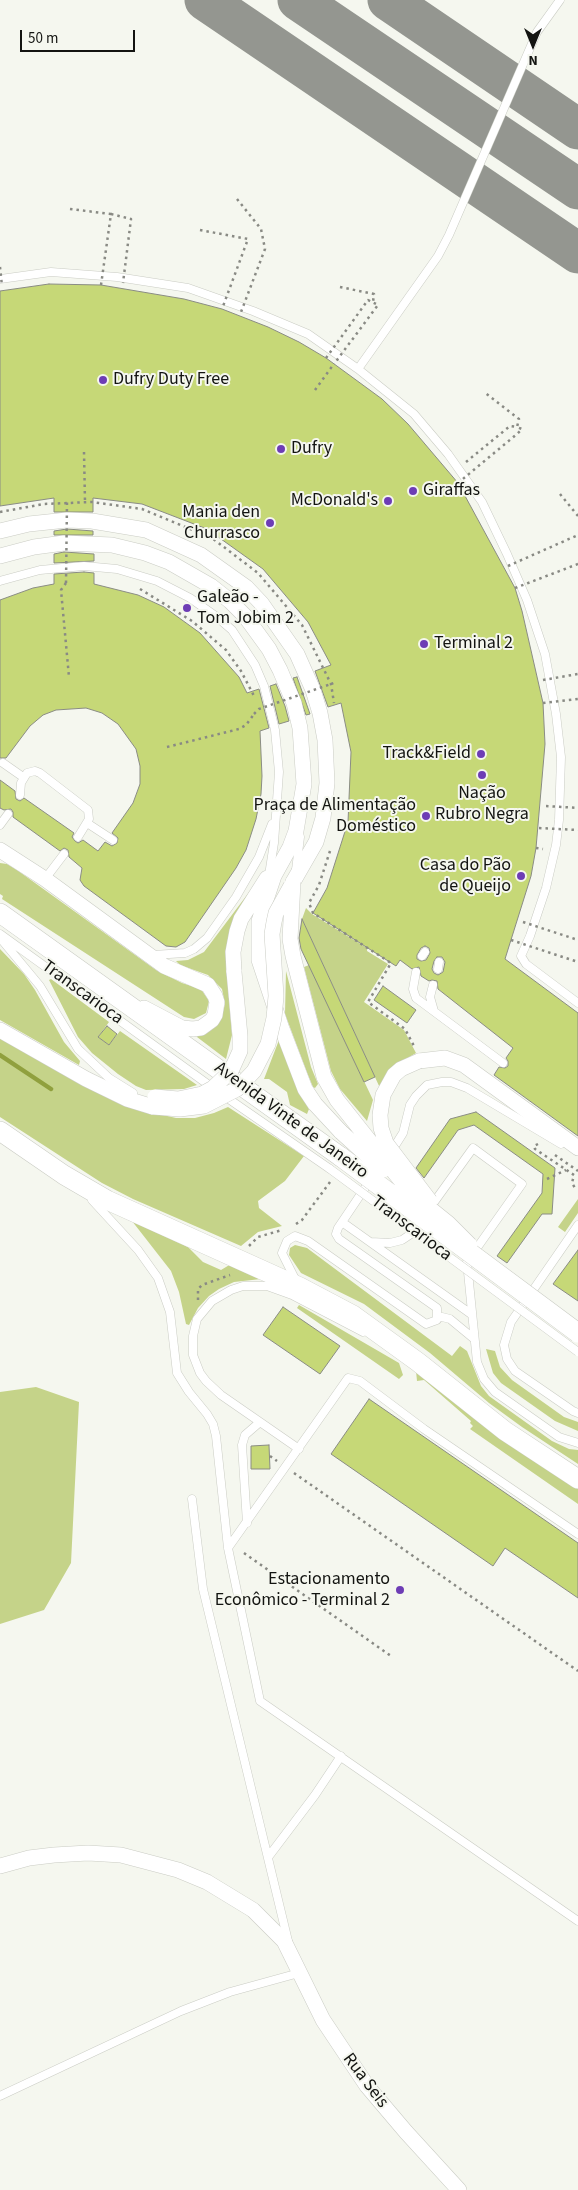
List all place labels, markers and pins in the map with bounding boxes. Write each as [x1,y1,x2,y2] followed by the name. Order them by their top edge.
[113,369,229,391] place label: Dufry Duty Free
[97,374,109,386] marker: Dufry Duty Free
[291,438,332,460] place label: Dufry
[275,443,287,455] marker: Dufry
[423,480,480,502] place label: Giraffas
[407,485,419,497] marker: Giraffas
[291,490,378,512] place label: McDonald's
[382,495,394,507] marker: McDonald's
[182,502,260,544] place label: Mania den Churrasco
[264,517,276,529] marker: Mania den Churrasco
[197,587,294,630] place label: Galeão - Tom Jobim 2
[181,602,193,614] marker: Galeão - Tom Jobim 2
[434,633,513,655] place label: Terminal 2
[418,638,430,650] marker: Terminal 2
[382,743,471,765] place label: Track&Field
[475,748,487,760] marker: Track&Field
[476,769,488,781] marker: Nação Rubro Negra
[435,783,529,826] place label: Nação Rubro Negra
[254,795,416,838] place label: Praça de Alimentação Doméstico
[420,810,432,822] marker: Praça de Alimentação Doméstico
[420,855,511,898] place label: Casa do Pão de Queijo
[515,870,527,882] marker: Casa do Pão de Queijo
[215,1569,390,1612] place label: Estacionamento Econômico - Terminal 2
[394,1584,406,1596] marker: Estacionamento Econômico - Terminal 2

